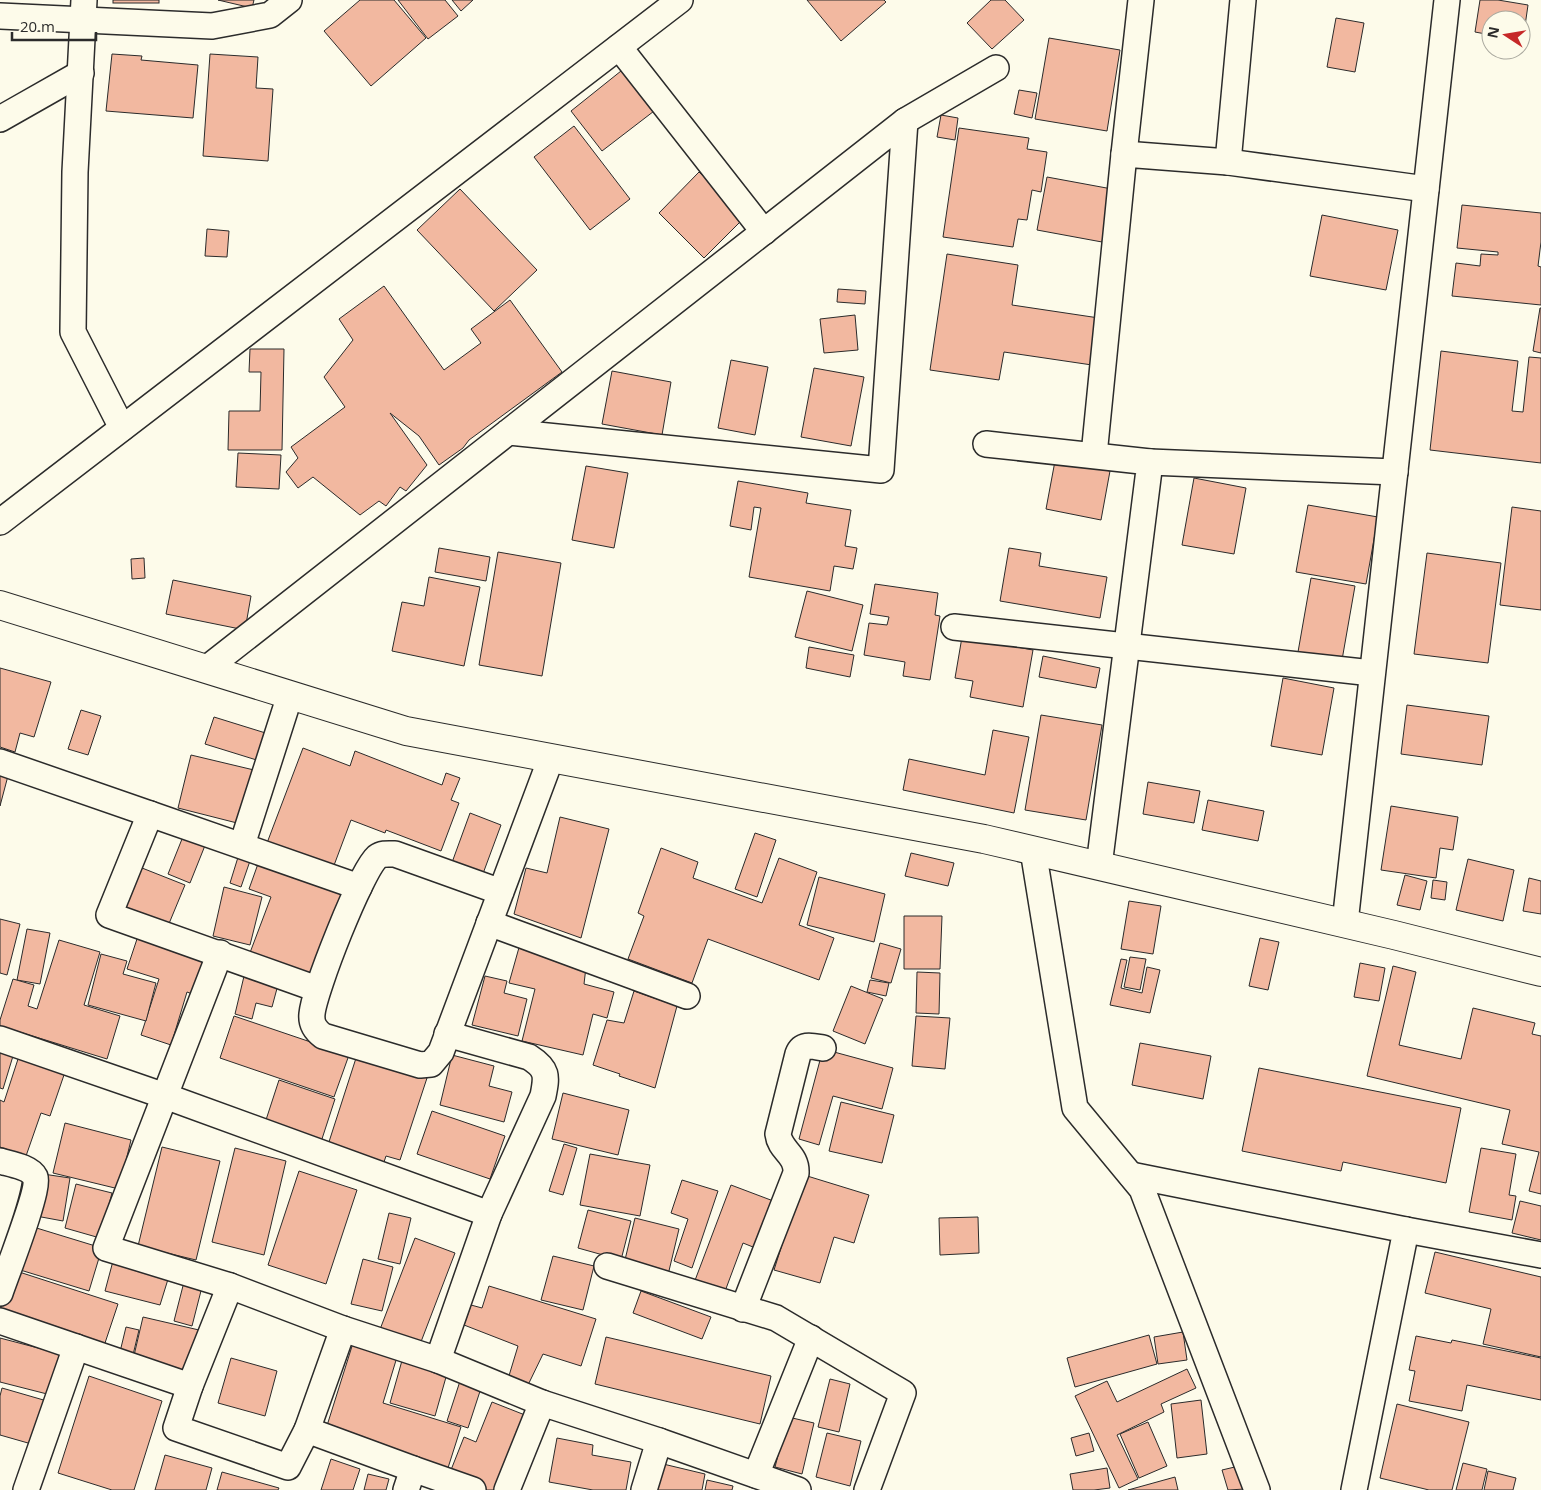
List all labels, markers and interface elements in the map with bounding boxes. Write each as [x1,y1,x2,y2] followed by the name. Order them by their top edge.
[12,10,96,42] scale bar
[1481,10,1531,60] north arrow
[20,16,55,36] text: 20 m
[1482,25,1503,40] text: N

